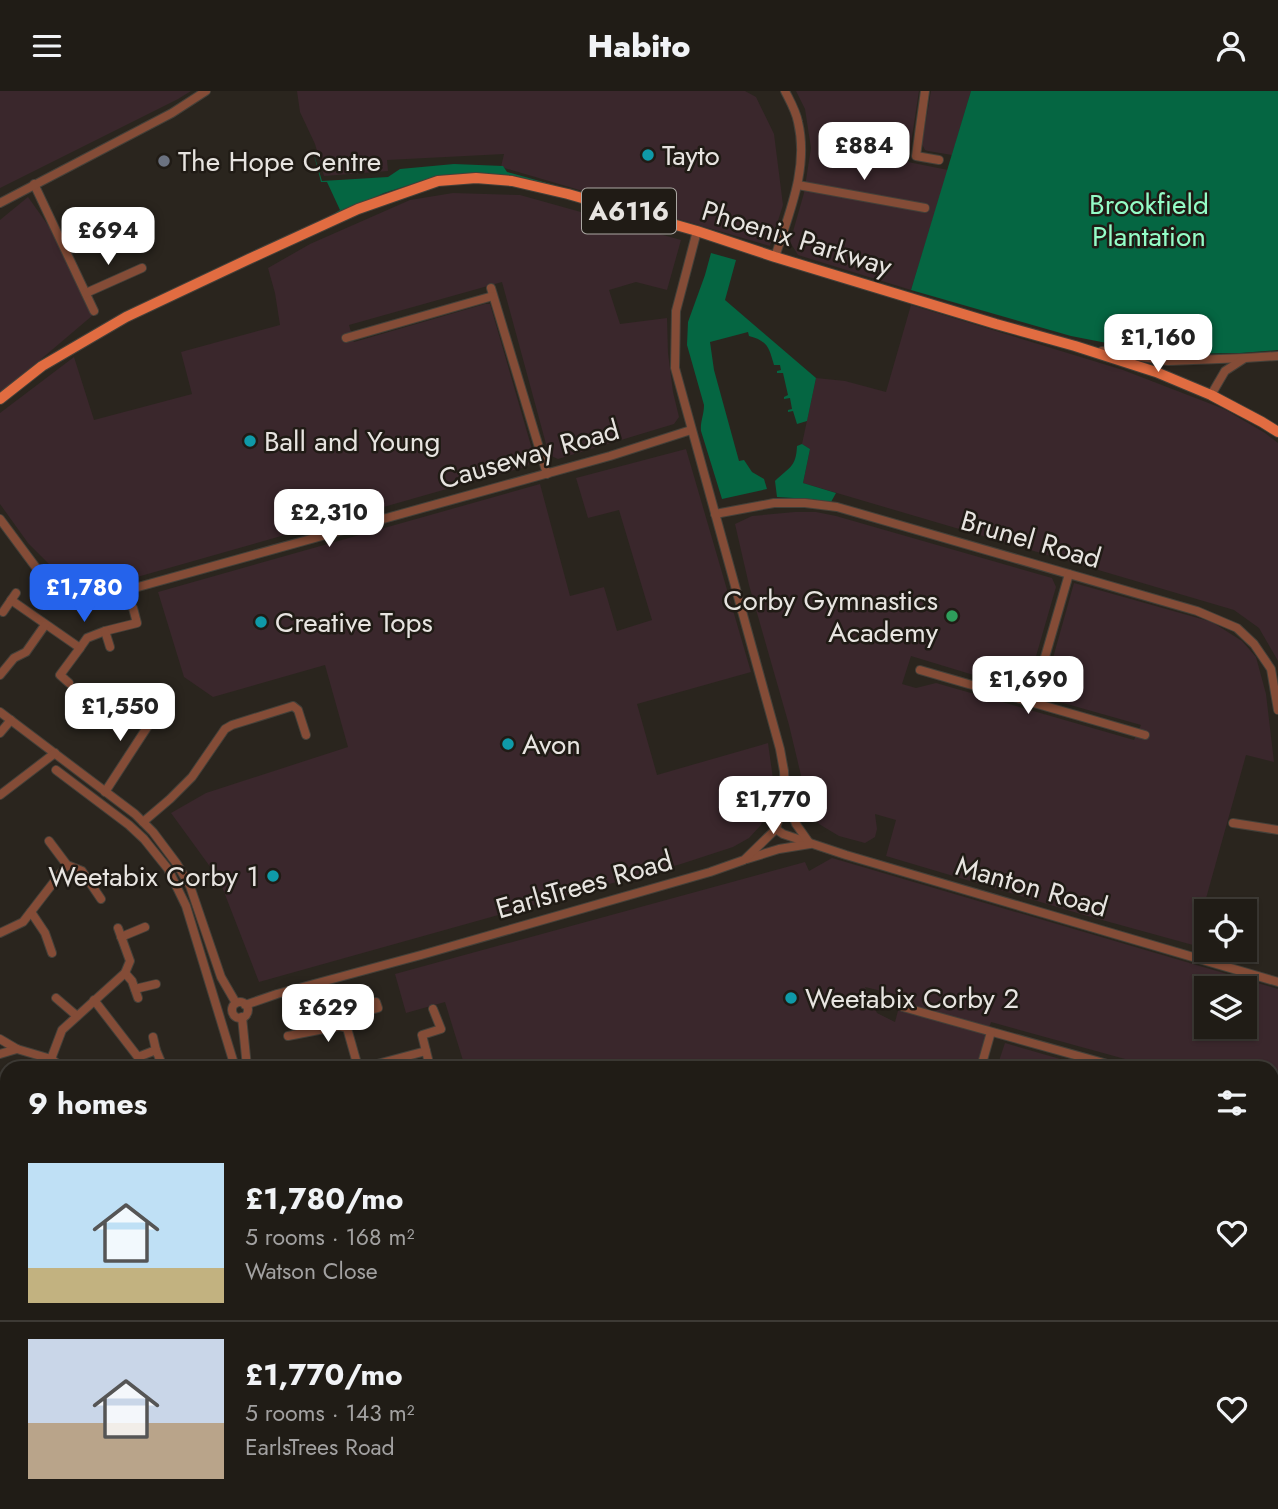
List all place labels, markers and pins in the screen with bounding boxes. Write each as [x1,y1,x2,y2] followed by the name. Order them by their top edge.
[823,123,905,182] pin: £884
[662,135,720,176] place label: Tayto
[178,141,381,182] place label: The Hope Centre
[640,147,656,163] marker: Tayto
[156,153,172,169] marker: The Hope Centre
[67,207,149,267] pin: £694
[1101,315,1215,374] pin: £1,160
[264,421,440,462] place label: Ball and Young
[242,433,258,449] marker: Ball and Young
[272,489,386,549] pin: £2,310
[27,565,141,624] pin: £1,780
[723,580,939,653] place label: Corby Gymnastics Academy
[275,602,433,643] place label: Creative Tops
[944,608,960,624] marker: Corby Gymnastics Academy
[253,614,269,630] marker: Creative Tops
[971,657,1085,716] pin: £1,690
[63,683,177,743] pin: £1,550
[522,724,581,765] place label: Avon
[500,736,516,752] marker: Avon
[716,777,830,836] pin: £1,770
[48,856,259,897] place label: Weetabix Corby 1
[265,868,281,884] marker: Weetabix Corby 1
[805,978,1019,1019] place label: Weetabix Corby 2
[287,985,369,1044] pin: £629
[783,990,799,1006] marker: Weetabix Corby 2

